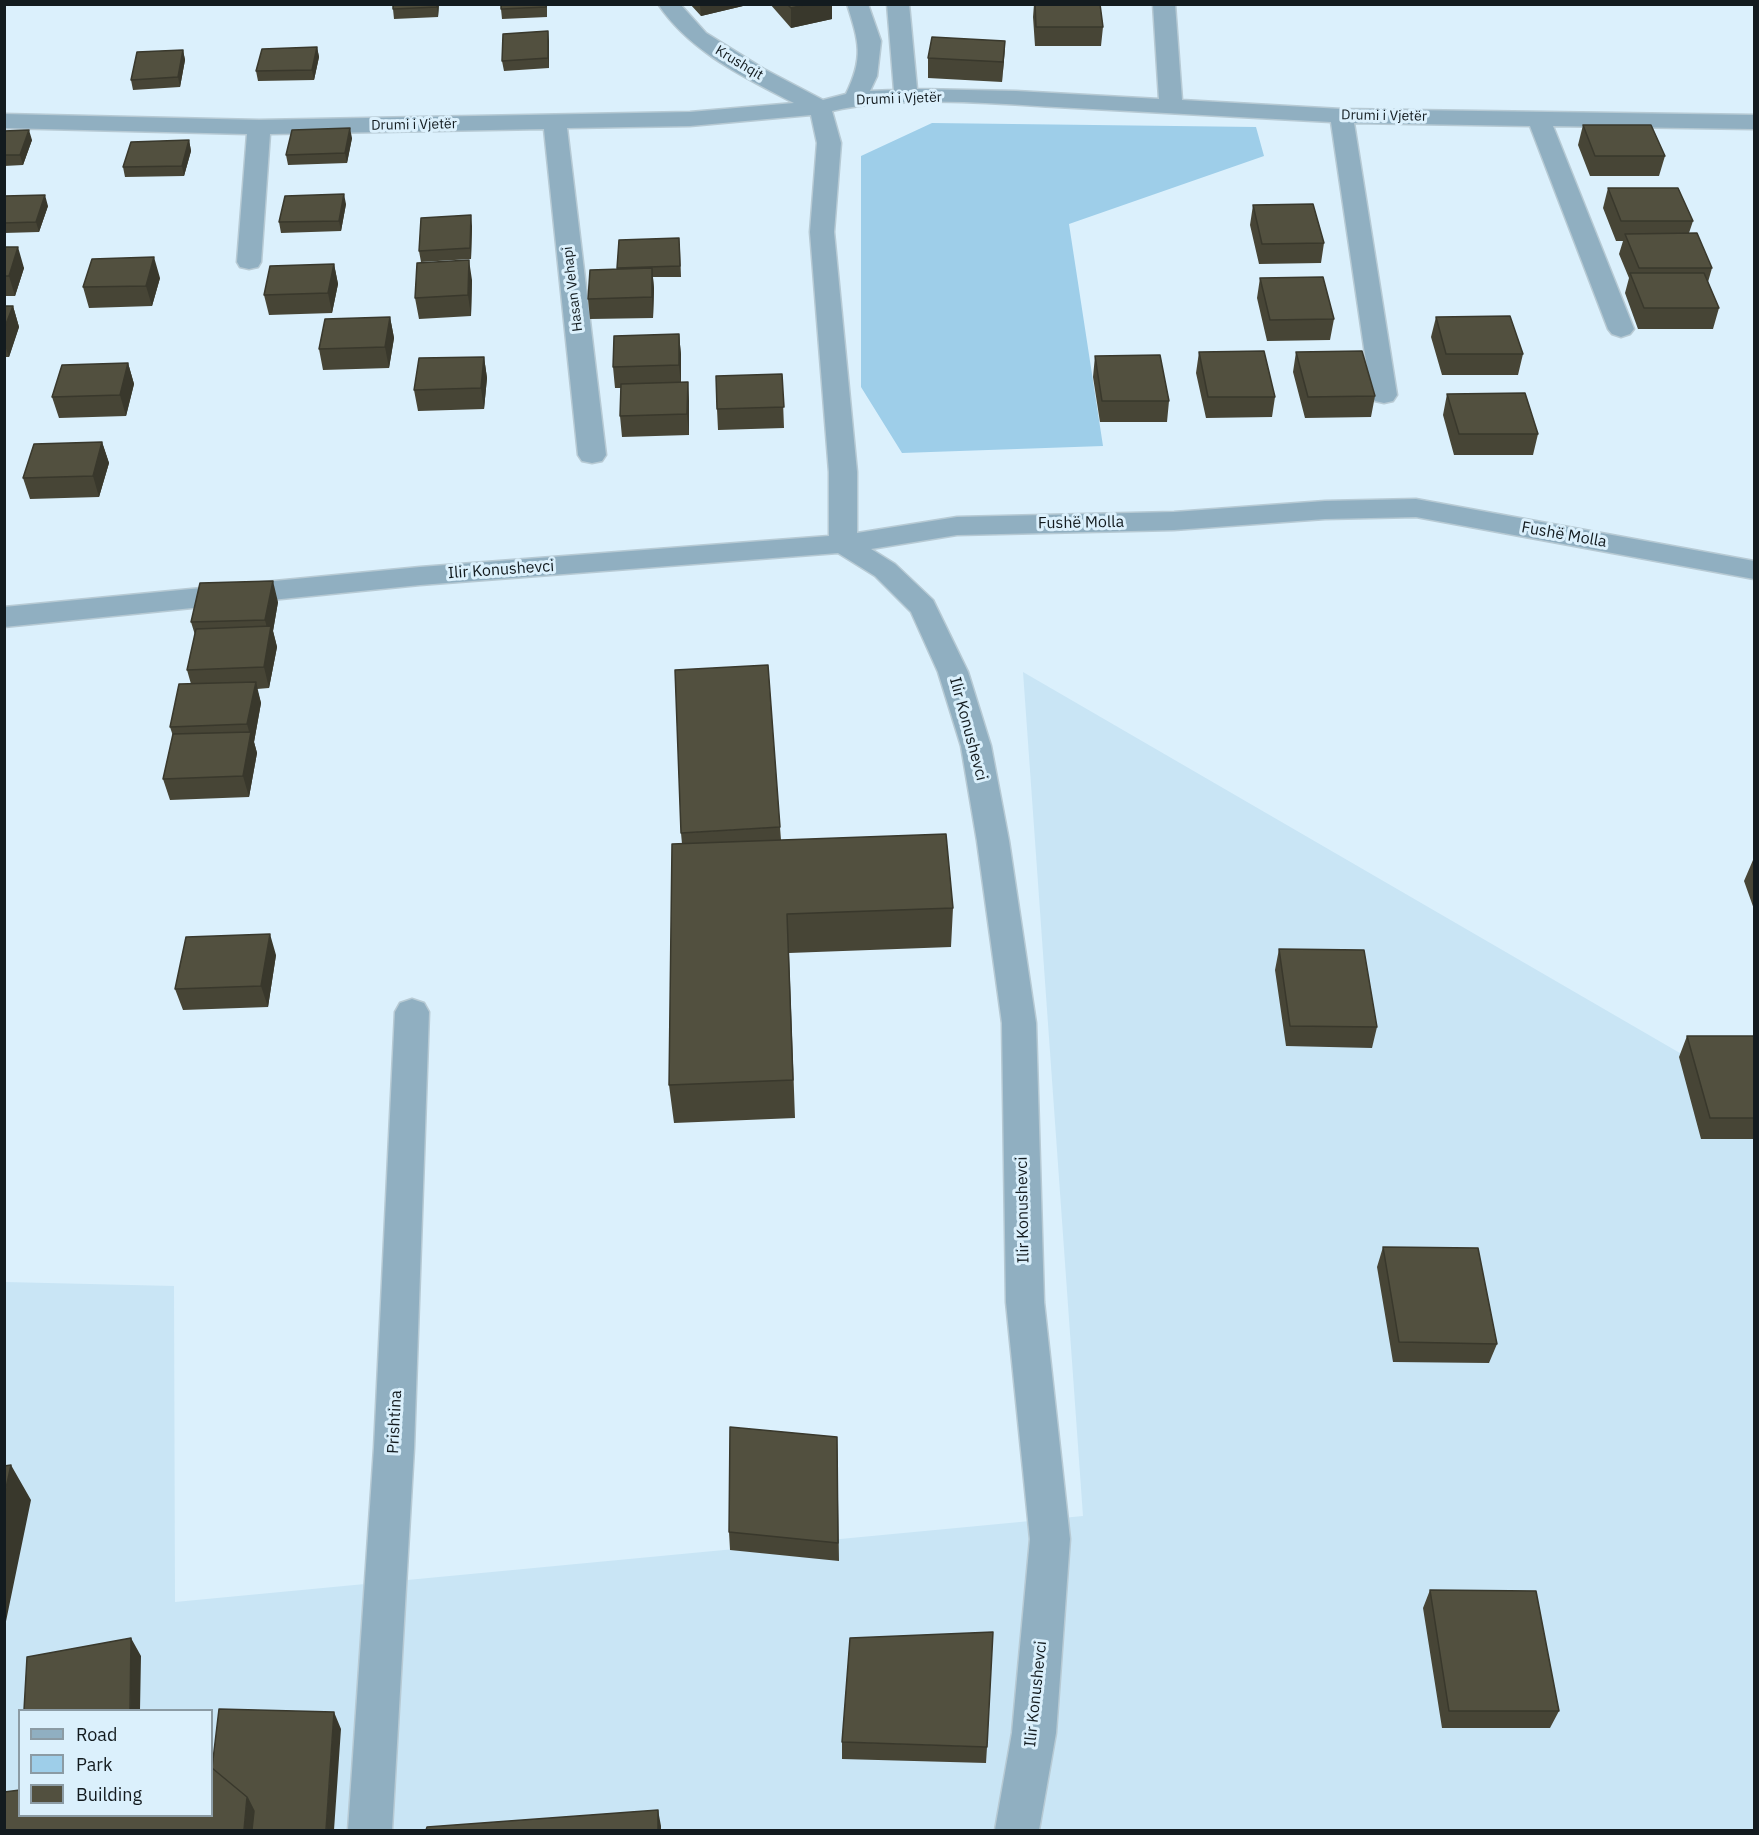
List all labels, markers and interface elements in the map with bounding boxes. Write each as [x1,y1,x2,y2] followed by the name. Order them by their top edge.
[712,42,766,84] street label: Krushqit
[856,89,942,109] street label: Drumi i Vjetër
[1341,107,1427,125] street label: Drumi i Vjetër
[371,116,457,134] street label: Drumi i Vjetër
[559,245,587,333] street label: Hasan Vehapi
[1038,513,1124,533] street label: Fushë Molla
[1520,518,1608,552] street label: Fushë Molla
[447,557,555,583] street label: Ilir Konushevci
[945,675,991,783] street label: Ilir Konushevci
[1012,1157,1034,1263] street label: Ilir Konushevci
[384,1390,406,1454] street label: Prishtina
[1021,1640,1051,1748] street label: Ilir Konushevci
[18,1709,213,1817] legend
[76,1723,117,1746] text: Road
[76,1753,112,1776] text: Park
[76,1783,142,1806] text: Building

